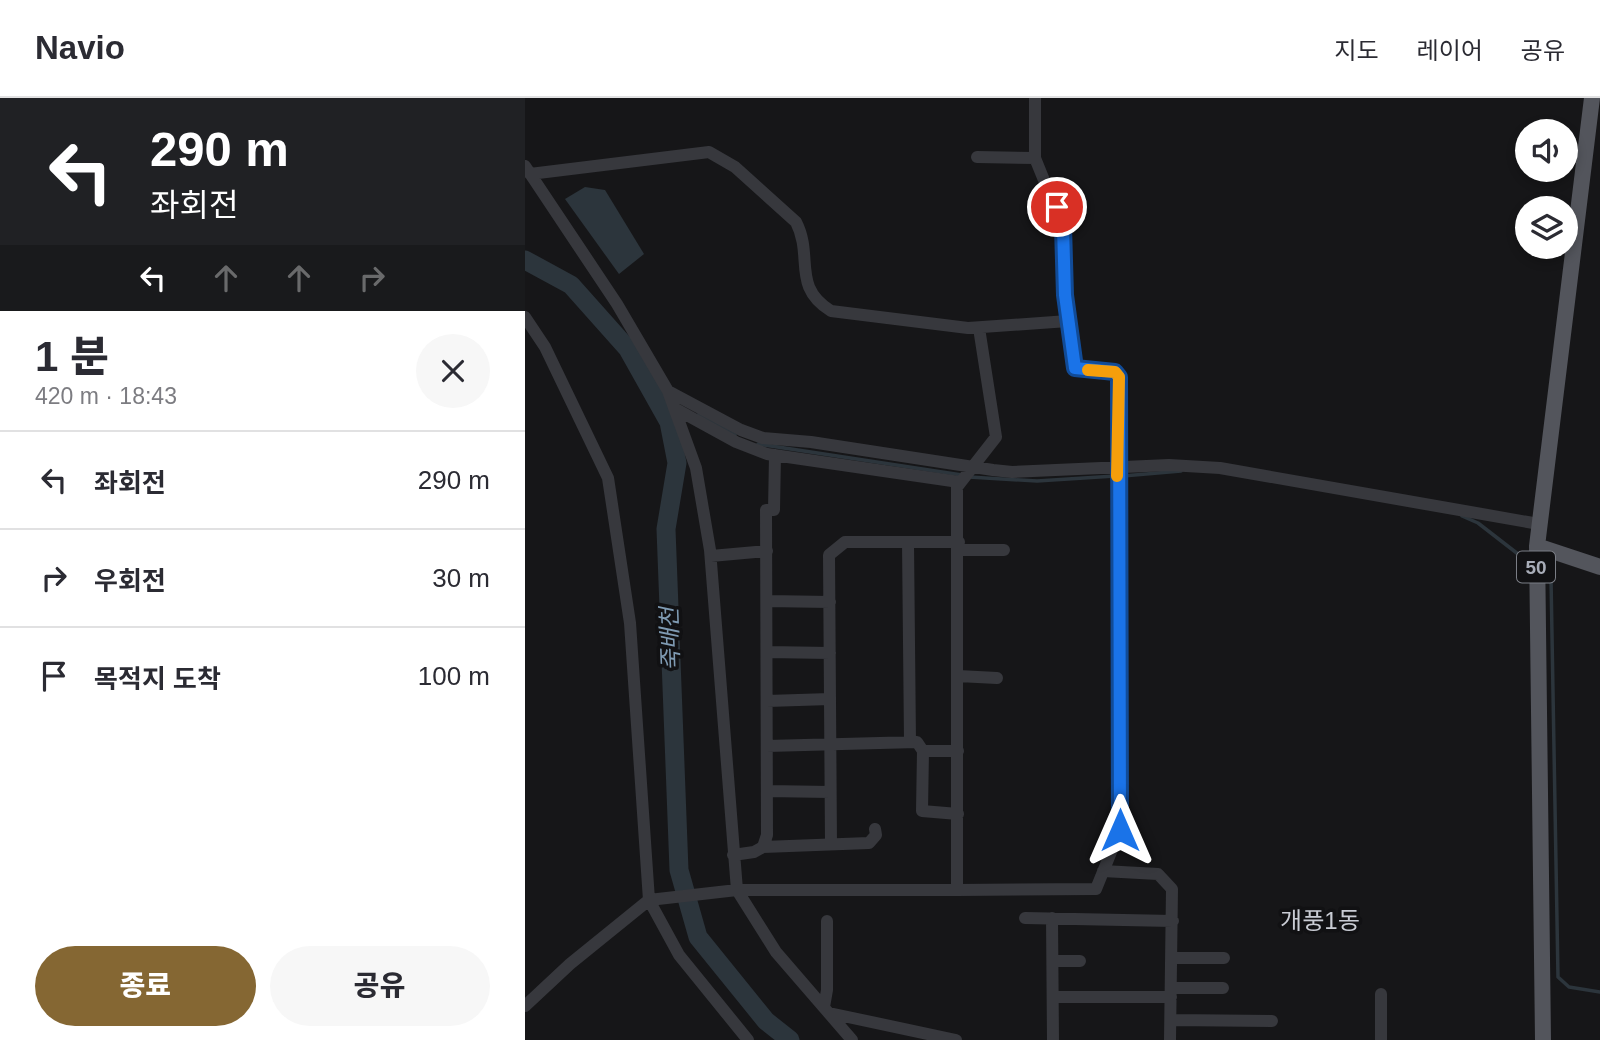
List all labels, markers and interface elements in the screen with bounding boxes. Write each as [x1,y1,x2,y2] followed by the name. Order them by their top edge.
[35,29,125,66] text: Navio
[1334,37,1379,64] text: 지도
[1417,37,1483,64] text: 레이어
[1521,37,1565,64] text: 공유
[1515,119,1578,259] map controls
[1515,119,1578,182] button: sound
[150,122,289,176] text: 290 m
[35,126,126,217] icon: left
[1027,177,1087,237] pin
[150,187,238,223] text: 좌회전
[1038,188,1076,226] icon: arrive
[1515,196,1578,259] button: layers
[134,259,172,297] icon: left
[207,259,245,297] icon: ahead
[280,259,318,297] icon: ahead
[353,259,391,297] icon: right
[35,333,109,380] text: 1 분
[416,334,490,408] button: close
[35,383,177,409] text: 420 m · 18:43
[35,461,73,499] icon: left
[418,465,490,495] text: 290 m
[94,468,166,498] text: 좌회전
[1517,552,1555,582] road number: 50
[35,559,73,597] icon: right
[432,563,490,593] text: 30 m
[94,566,166,596] text: 우회전
[656,604,684,671] water label: 죽배천
[35,657,73,695] icon: arrive
[418,661,490,691] text: 100 m
[94,664,221,694] text: 목적지 도착
[1083,793,1157,867] position arrow
[1280,907,1360,934] district label: 개풍1동
[35,946,256,1026] button: 종료
[270,946,490,1026] button: 공유

